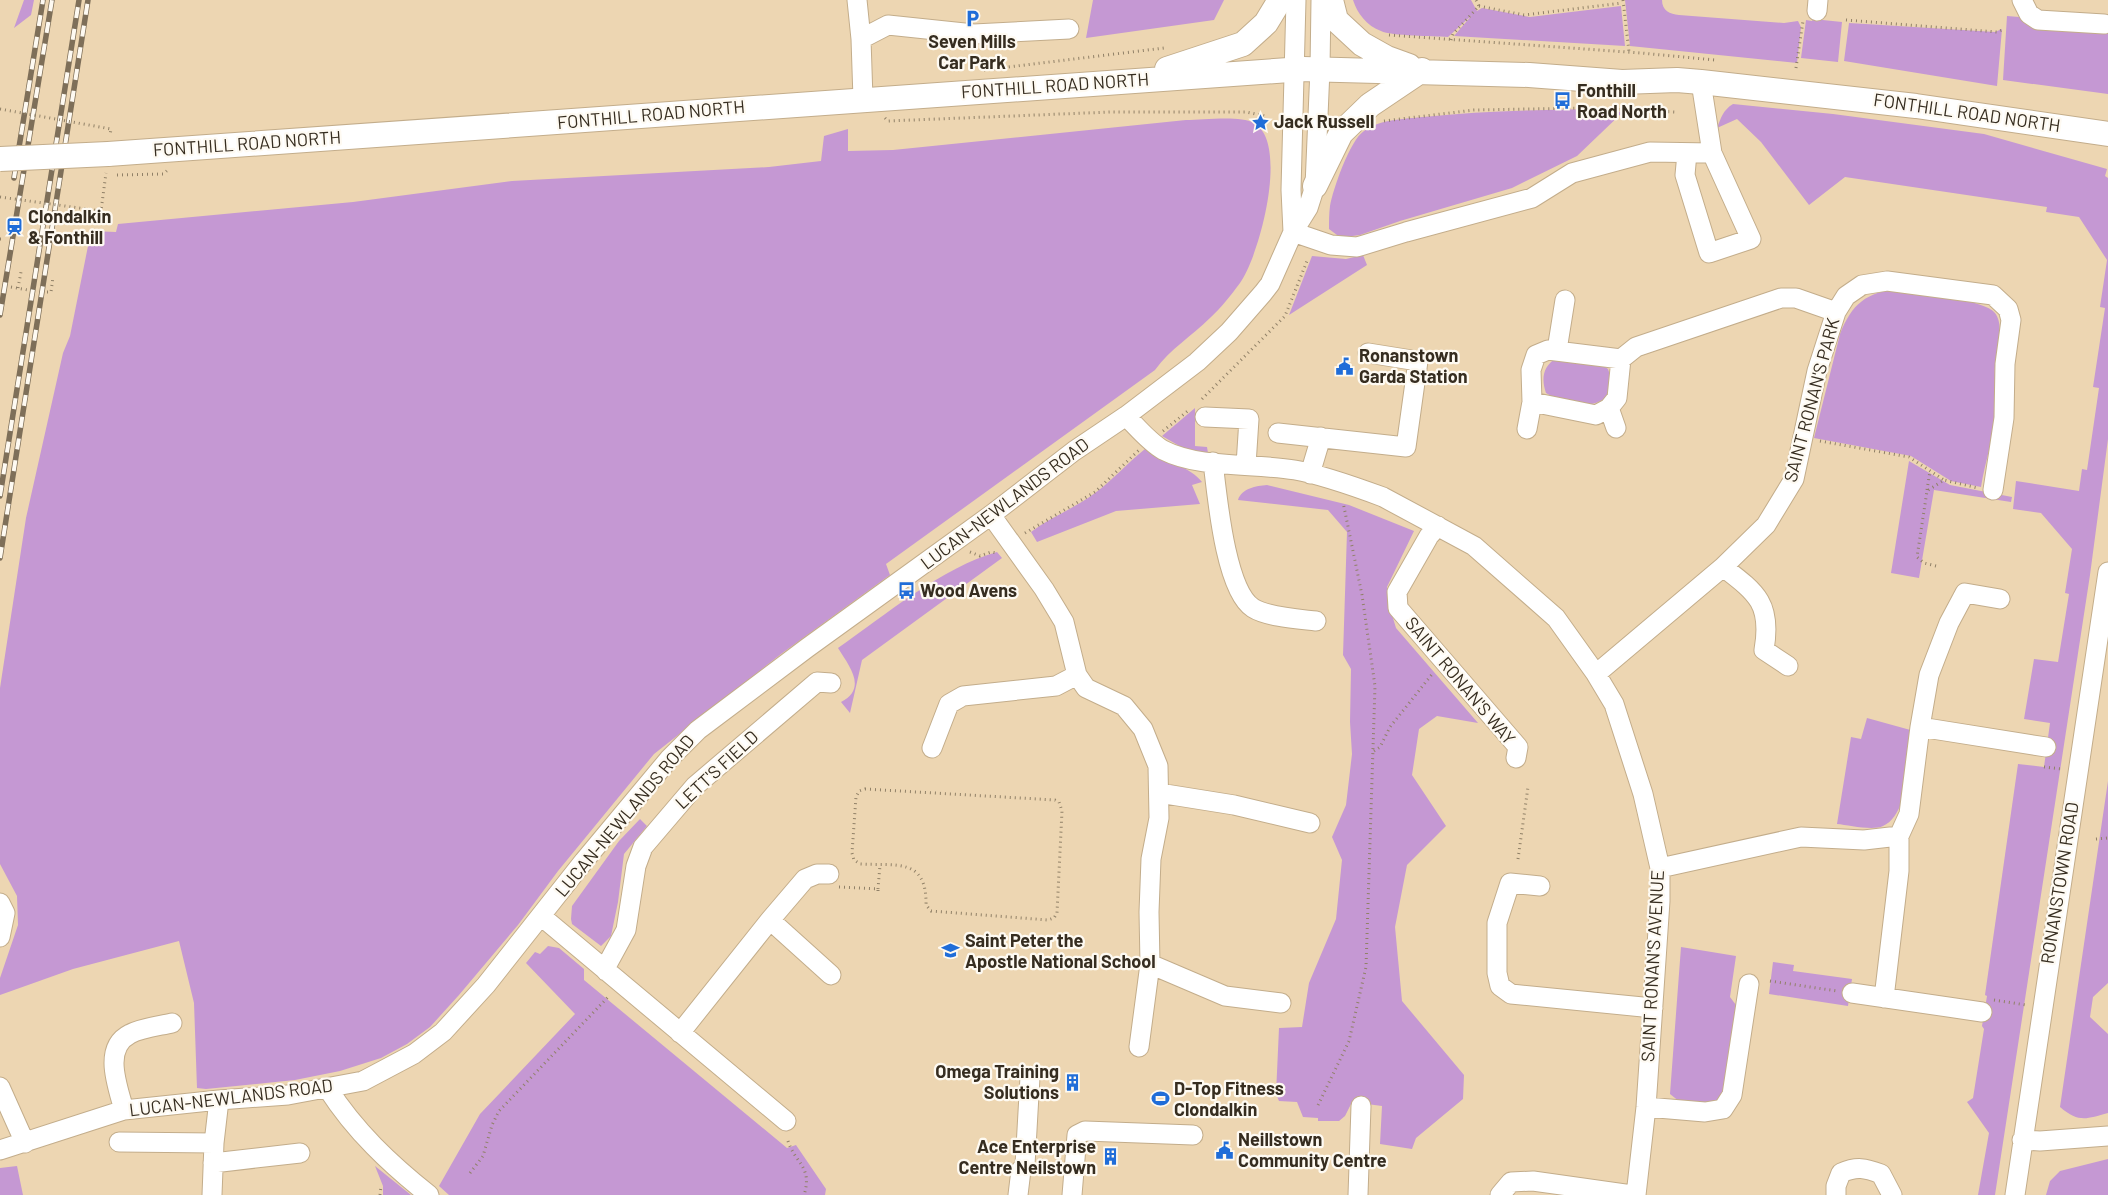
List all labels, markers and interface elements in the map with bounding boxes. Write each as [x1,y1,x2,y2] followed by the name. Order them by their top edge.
[962,9,982,29] parking icon: Seven Mills Car Park
[928,30,1016,73] place label: Seven Mills Car Park
[960,67,1150,103] street label: FONTHILL ROAD NORTH
[1577,79,1667,122] place label: Fonthill Road North
[1872,88,2062,136] street label: FONTHILL ROAD NORTH
[1553,91,1573,111] bus stop icon: Fonthill Road North
[556,95,746,133] street label: FONTHILL ROAD NORTH
[1274,110,1374,132] place label: Jack Russell
[1250,112,1270,132] place icon: Jack Russell
[152,125,342,161] street label: FONTHILL ROAD NORTH
[28,205,111,248] place label: Clondalkin & Fonthill
[4,217,24,237] station icon: Clondalkin & Fonthill
[1779,315,1844,484] street label: SAINT RONAN'S PARK
[1359,344,1468,387] place label: Ronanstown Garda Station
[1335,356,1355,376] public building icon: Ronanstown Garda Station
[916,433,1093,574] street label: LUCAN-NEWLANDS ROAD
[920,579,1017,601] place label: Wood Avens
[896,581,916,601] bus stop icon: Wood Avens
[1401,612,1521,749] street label: SAINT RONAN'S WAY
[670,725,762,813] street label: LETT'S FIELD
[550,730,699,901] street label: LUCAN-NEWLANDS ROAD
[2035,800,2083,965] street label: RONANSTOWN ROAD
[1636,869,1668,1062] street label: SAINT RONAN'S AVENUE
[965,929,1156,972] place label: Saint Peter the Apostle National School
[941,941,961,961] school or university icon: Saint Peter the Apostle National School
[935,1060,1059,1103] place label: Omega Training Solutions
[1063,1072,1083,1092] building icon: Omega Training Solutions
[128,1074,334,1120] street label: LUCAN-NEWLANDS ROAD
[1174,1077,1284,1120] place label: D-Top Fitness Clondalkin
[1150,1089,1170,1109] sports icon: D-Top Fitness Clondalkin
[1238,1128,1387,1171] place label: Neillstown Community Centre
[958,1135,1096,1178] place label: Ace Enterprise Centre Neilstown
[1214,1140,1234,1160] public building icon: Neillstown Community Centre
[1100,1147,1120,1167] building icon: Ace Enterprise Centre Neilstown

